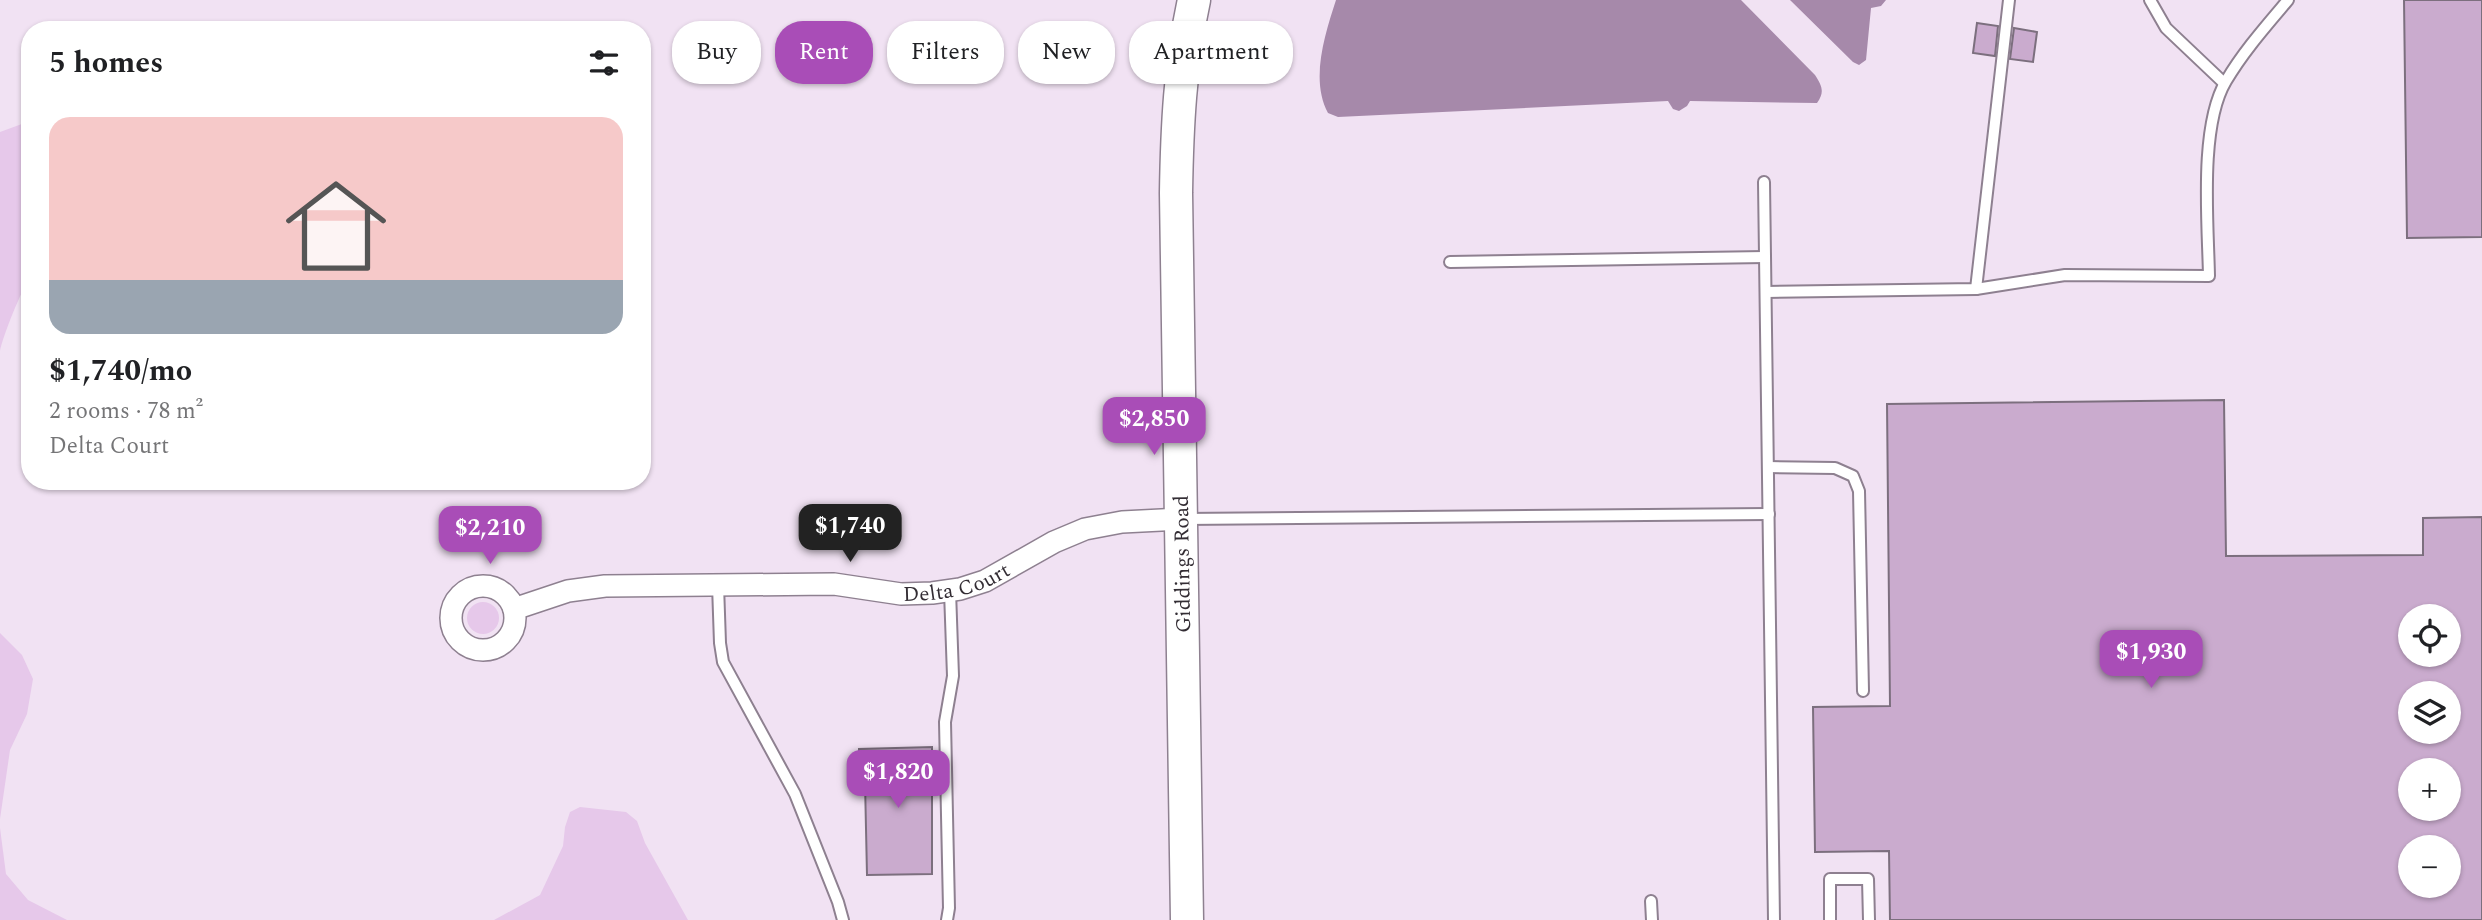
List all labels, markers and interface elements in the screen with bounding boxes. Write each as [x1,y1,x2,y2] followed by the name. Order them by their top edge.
[672,21,761,84] chip: Buy
[775,21,873,84] chip: Rent
[887,21,1004,84] chip: Filters
[1018,21,1115,84] chip: New
[1129,21,1293,84] chip: Apartment
[49,40,163,86] text: 5 homes
[585,44,623,82] icon: filters
[273,163,399,289] icon: home
[49,348,192,394] text: $1,740/mo
[49,394,203,429] text: 2 rooms · 78 m²
[1097,398,1211,457] pin: $2,850
[1119,402,1189,437] text: $2,850
[49,429,169,464] text: Delta Court
[1166,495,1200,633] street label: Giddings Road
[793,504,907,564] pin: $1,740
[433,506,547,566] pin: $2,210
[815,509,885,544] text: $1,740
[455,511,525,546] text: $2,210
[903,555,1016,611] street label: Delta Court
[2398,604,2461,898] map controls
[2398,604,2461,667] button: locate
[2094,630,2208,690] pin: $1,930
[2116,635,2186,670] text: $1,930
[2398,681,2461,744] button: layers
[841,750,955,810] pin: $1,820
[863,755,933,790] text: $1,820
[2398,758,2461,821] button: +
[2398,835,2461,898] button: −

